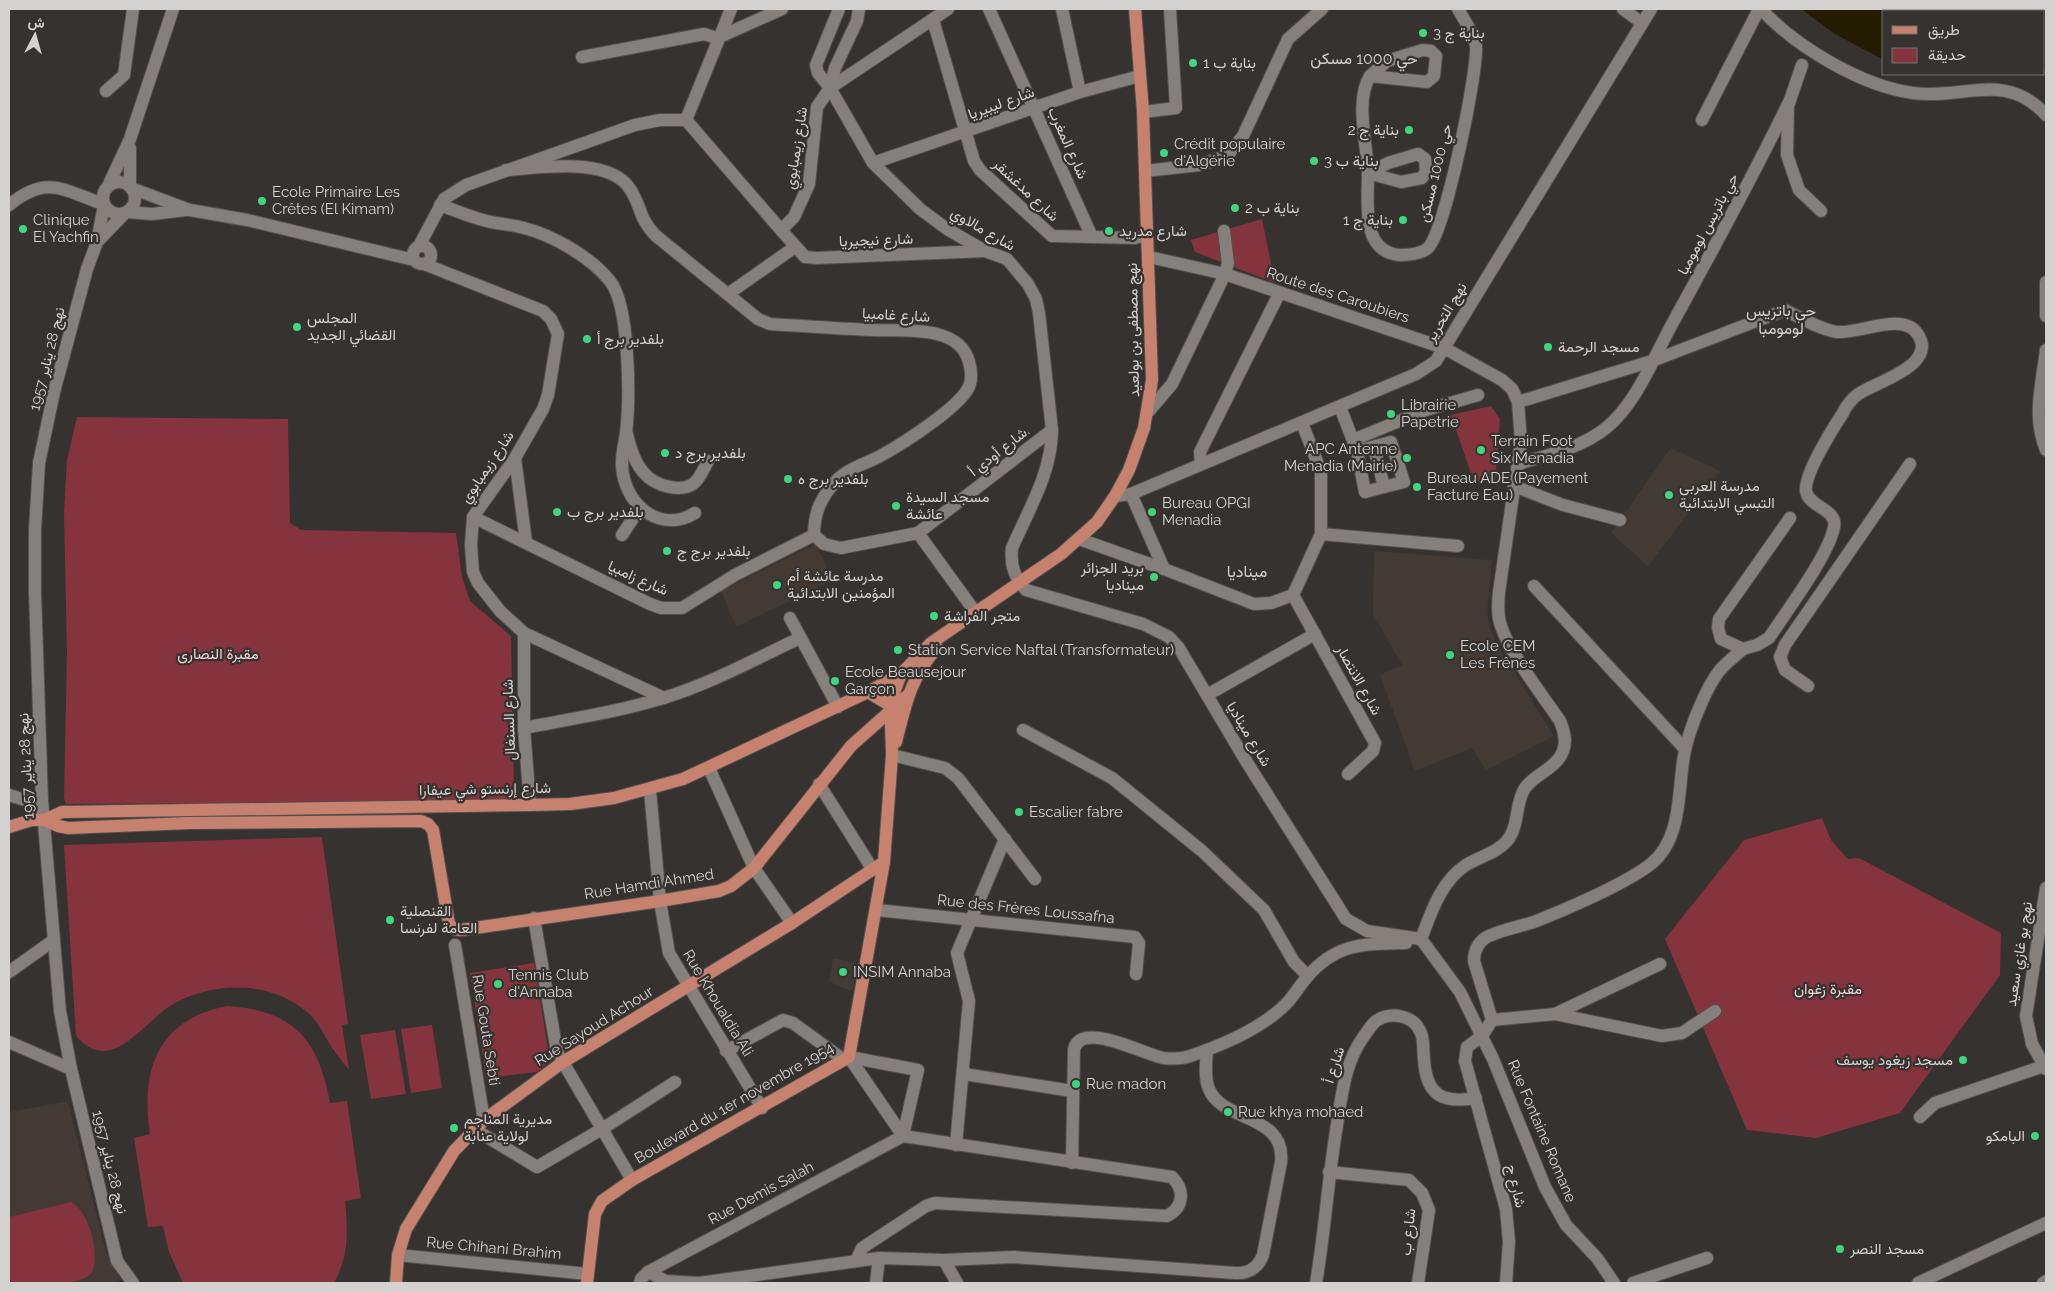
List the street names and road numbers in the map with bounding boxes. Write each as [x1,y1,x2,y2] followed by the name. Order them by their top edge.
[965,83,1037,125] street label: شارع ليبيريا
[1042,104,1092,183] street label: شارع المغرب
[781,105,815,191] street label: شارع زيمبابوي
[1414,122,1460,225] street label: حي 1000 مسكن
[987,154,1063,227] street label: شارع مدغشقر
[1674,170,1746,280] street label: حي باتريس لومومبا
[945,203,1019,258] street label: شارع مالاوي
[839,230,914,252] street label: شارع نيجيريا
[1123,263,1145,397] street label: نهج مصطفى بن بولعيد
[1264,263,1412,327] street label: Route des Caroubiers
[1421,279,1472,347] street label: نهج التحرير
[861,304,931,328] street label: شارع غامبيا
[25,305,71,413] street label: نهج 28 يناير 1957
[965,422,1035,483] street label: شارع أودي أ.
[456,427,521,509] street label: شارع زيمبابوي
[604,557,671,601] street label: شارع زامبيا
[1330,641,1386,719] street label: شارع الانتصار
[499,679,521,761] street label: شارع السنغال
[1221,698,1275,771] street label: شارع ميناديا
[14,712,40,820] street label: نهج 28 يناير 1957
[419,779,551,803] street label: شارع إرنستو شي عيفارا
[583,865,715,903] street label: Rue Hamdi Ahmed
[936,891,1116,927] street label: Rue des Frères Loussafna
[2002,900,2040,1008] street label: نهج بو غازي سعيد
[679,946,757,1060] street label: Rue Khoualdia Ali
[468,973,504,1087] street label: Rue Gouta Sebti
[531,982,657,1070] street label: Rue Sayoud Achour
[631,1038,837,1168] street label: Boulevard du 1er novembre 1954
[1320,1044,1350,1086] street label: شارع أ
[1504,1057,1580,1205] street label: Rue Fontaine Romane
[86,1108,132,1216] street label: نهج 28 يناير 1957
[705,1158,817,1228] street label: Rue Demis Salah
[1500,1163,1530,1210] street label: شارع ج
[1397,1207,1421,1257] street label: شارع ب
[426,1233,562,1263] street label: Rue Chihani Brahim

